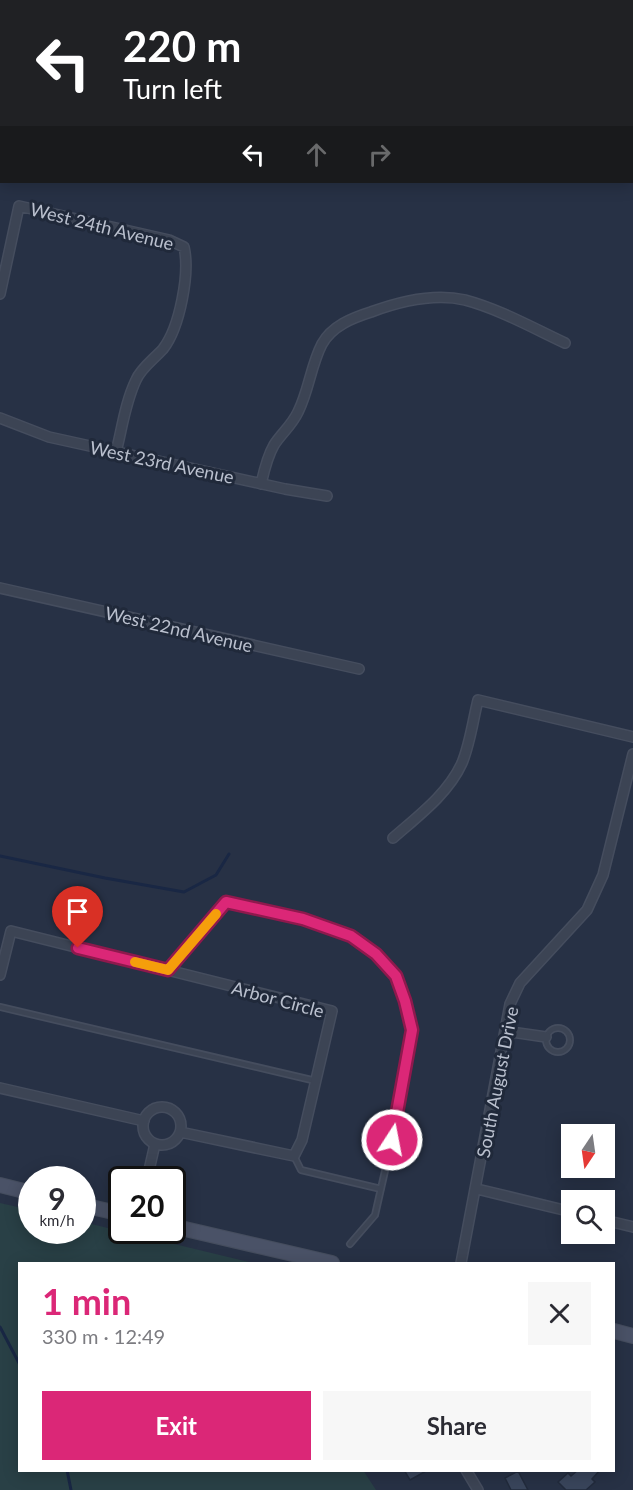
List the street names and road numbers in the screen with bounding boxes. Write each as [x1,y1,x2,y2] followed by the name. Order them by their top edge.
[28,198,176,254] street label: West 24th Avenue
[88,436,236,488] street label: West 23rd Avenue
[103,601,255,657] street label: West 22nd Avenue
[229,976,327,1022] street label: Arbor Circle
[472,1004,522,1160] street label: South August Drive

